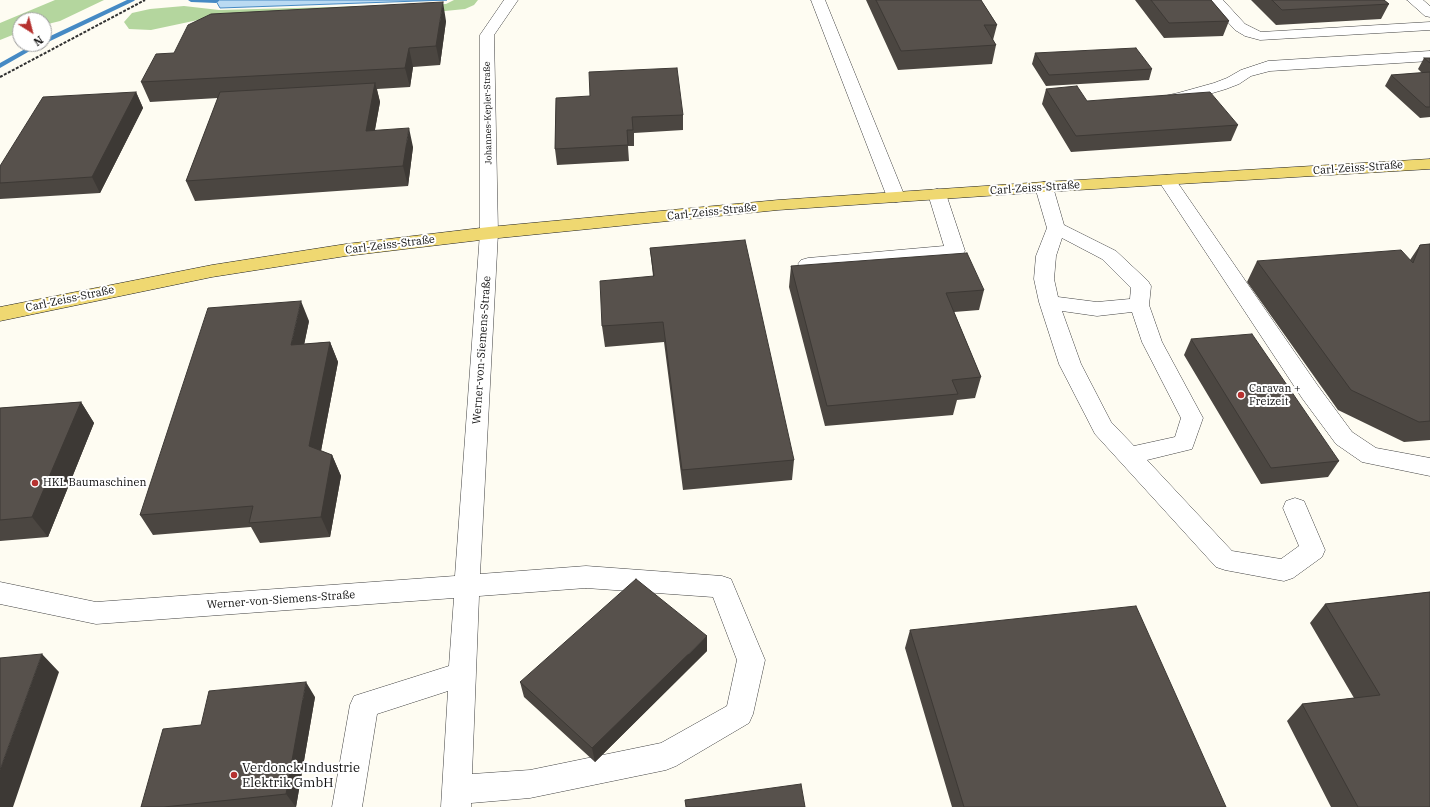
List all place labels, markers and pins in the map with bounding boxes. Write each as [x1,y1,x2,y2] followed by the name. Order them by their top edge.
[1249,382,1301,408] place label: Caravan + Freizeit
[1236,390,1246,400] marker: Caravan + Freizeit
[43,476,146,490] place label: HKL Baumaschinen
[30,478,40,488] marker: HKL Baumaschinen
[242,760,360,791] place label: Verdonck Industrie Elektrik GmbH
[229,770,239,780] marker: Verdonck Industrie Elektrik GmbH

